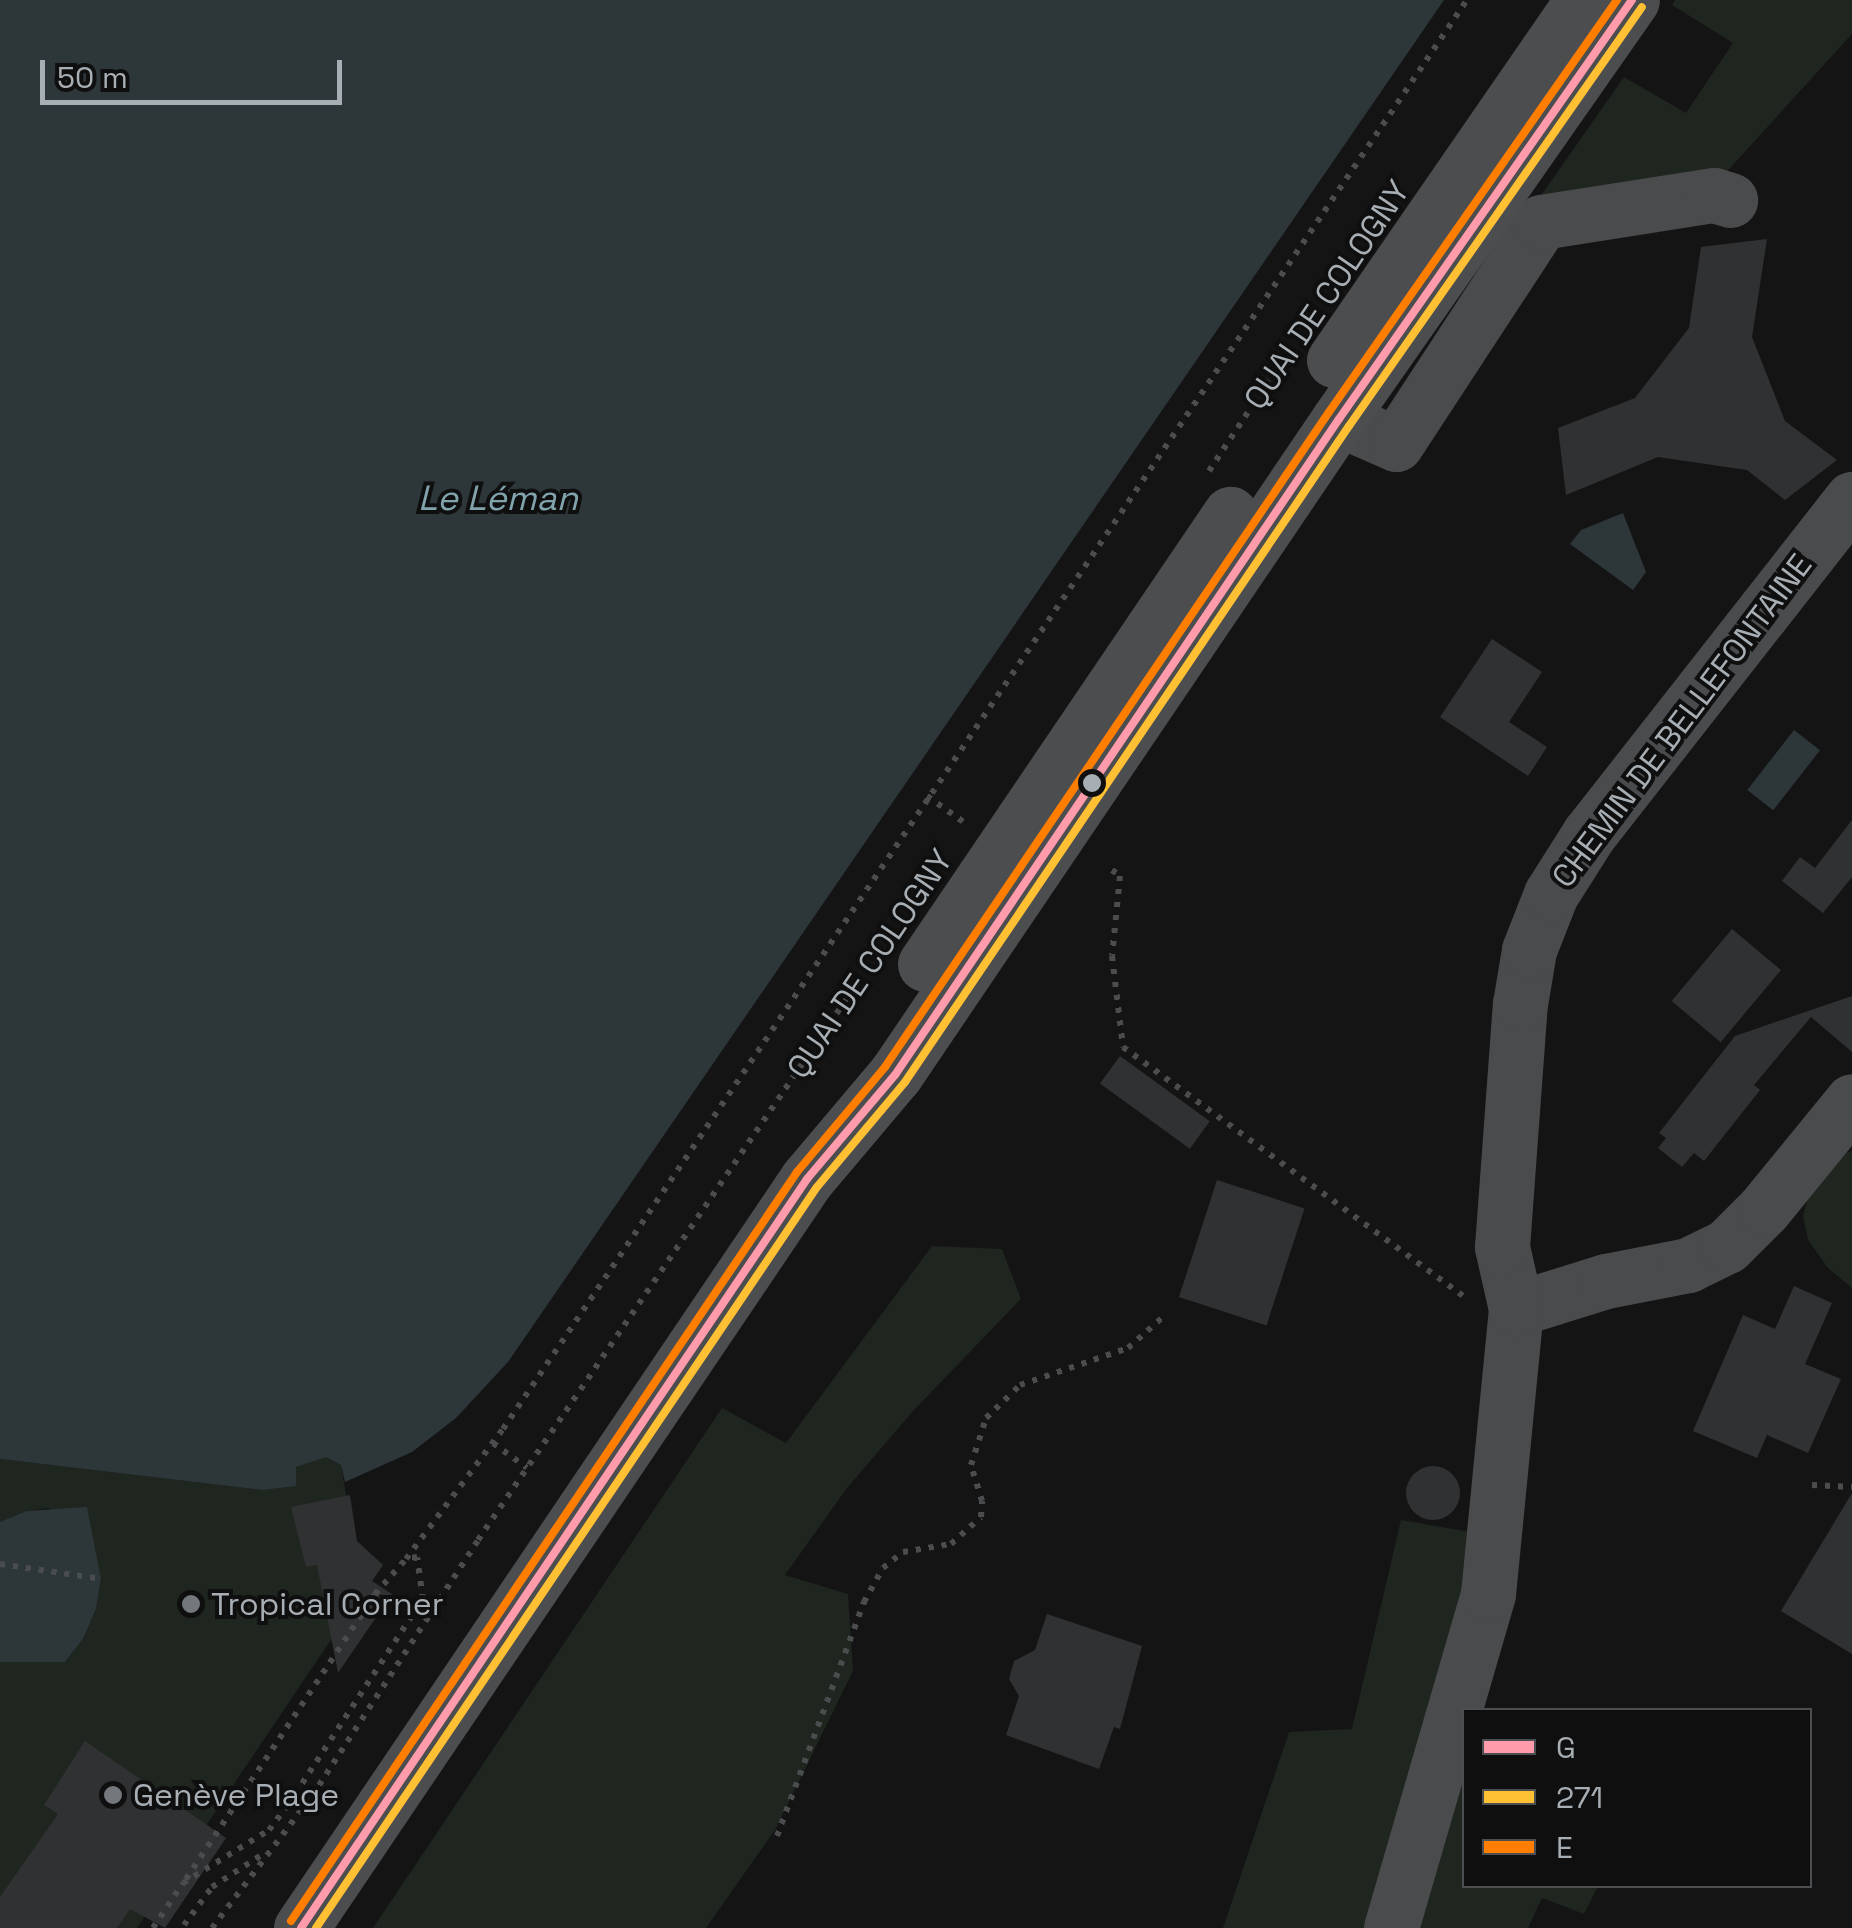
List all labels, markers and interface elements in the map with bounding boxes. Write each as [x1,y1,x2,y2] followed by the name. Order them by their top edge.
[45,40,348,102] scale bar
[57,58,128,97] text: 50 m
[1236,173,1418,417] street label: QUAI DE COLOGNY
[418,477,578,519] water label: Le Léman
[1544,547,1820,895] street label: CHEMIN DE BELLEFONTAINE
[1082,773,1102,793] unlabelled marker
[779,842,961,1086] street label: QUAI DE COLOGNY
[211,1585,444,1623] place label: Tropical Corner
[180,1593,202,1615] marker: Tropical Corner
[1462,1708,1812,1888] legend
[1556,1728,1576,1767] text: G
[133,1776,339,1814] place label: Genève Plage
[1556,1778,1603,1817] text: 271
[102,1784,124,1806] marker: Genève Plage
[1556,1828,1573,1867] text: E

